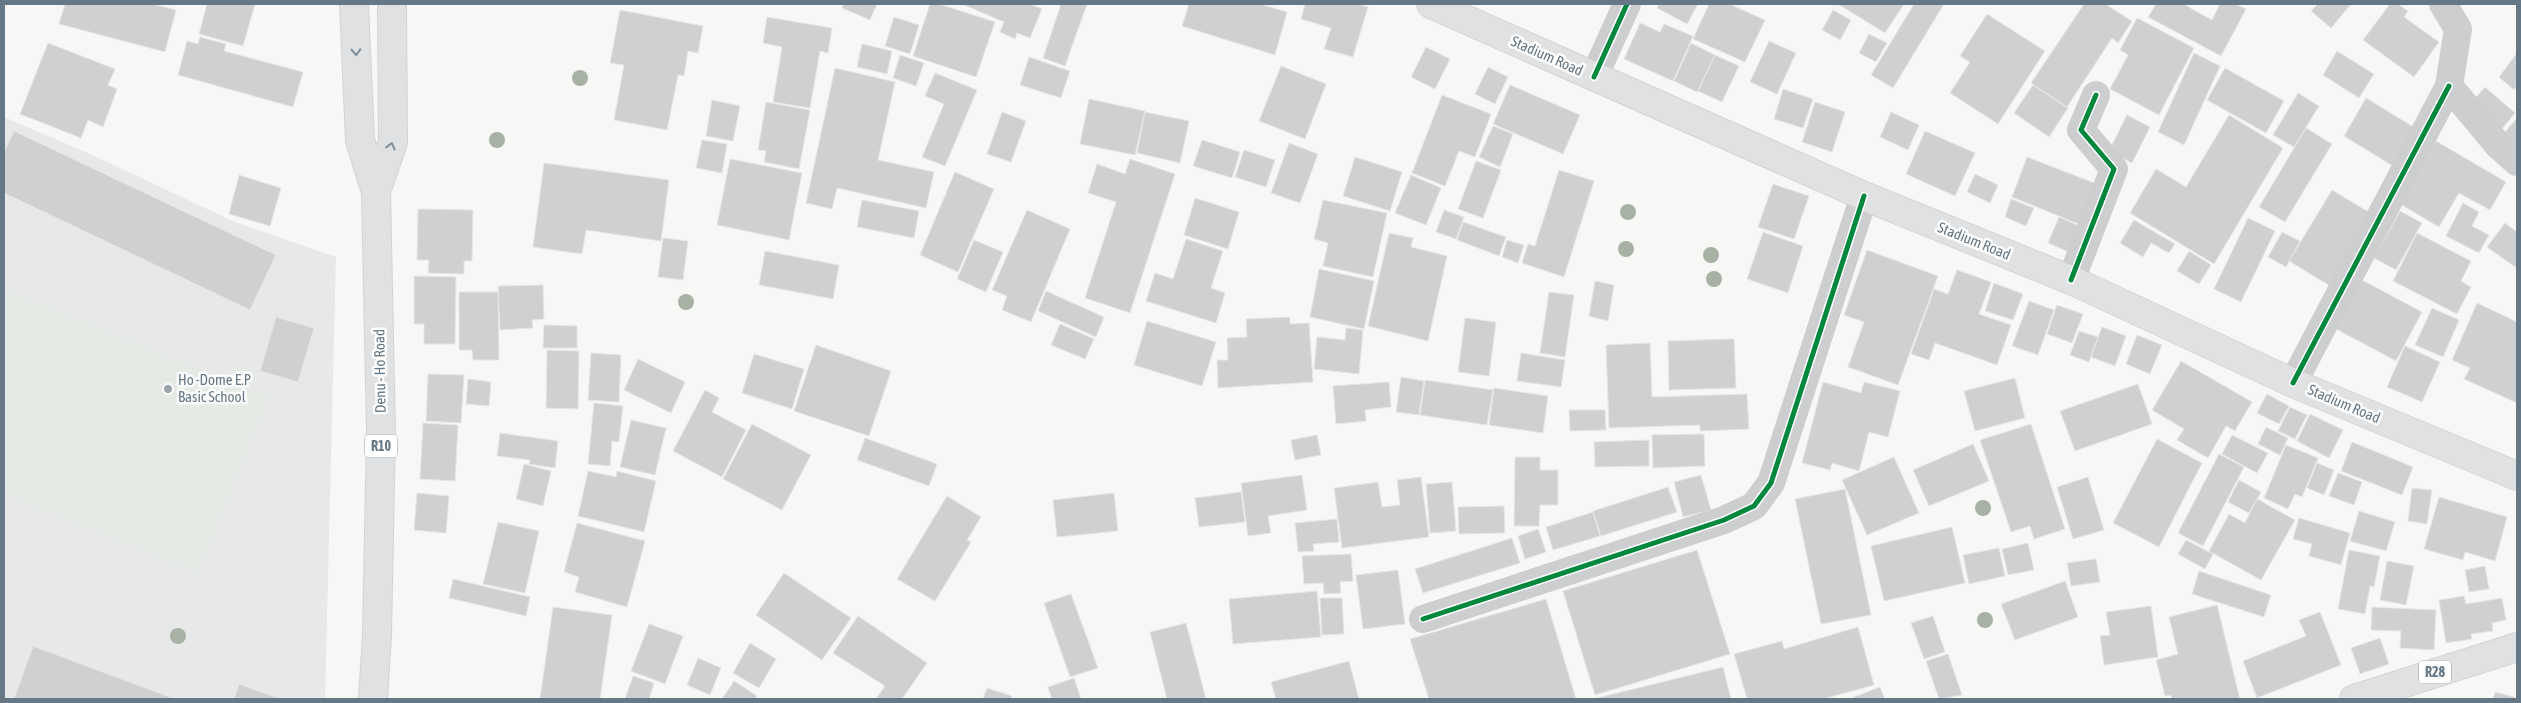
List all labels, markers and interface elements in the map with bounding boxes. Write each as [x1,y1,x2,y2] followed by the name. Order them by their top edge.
[1509,32,1586,79] street label: Stadium Road
[351,49,361,57] one-way arrow
[385,142,396,150] one-way arrow
[1935,218,2013,263] street label: Stadium Road
[370,329,389,413] street label: Denu - Ho Road
[178,371,251,405] place label: Ho -Dome E.P Basic School
[2305,381,2383,426] street label: Stadium Road
[162,383,174,395] marker: Ho -Dome E.P Basic School
[365,434,397,458] road number: R10
[2419,660,2451,684] road number: R28

